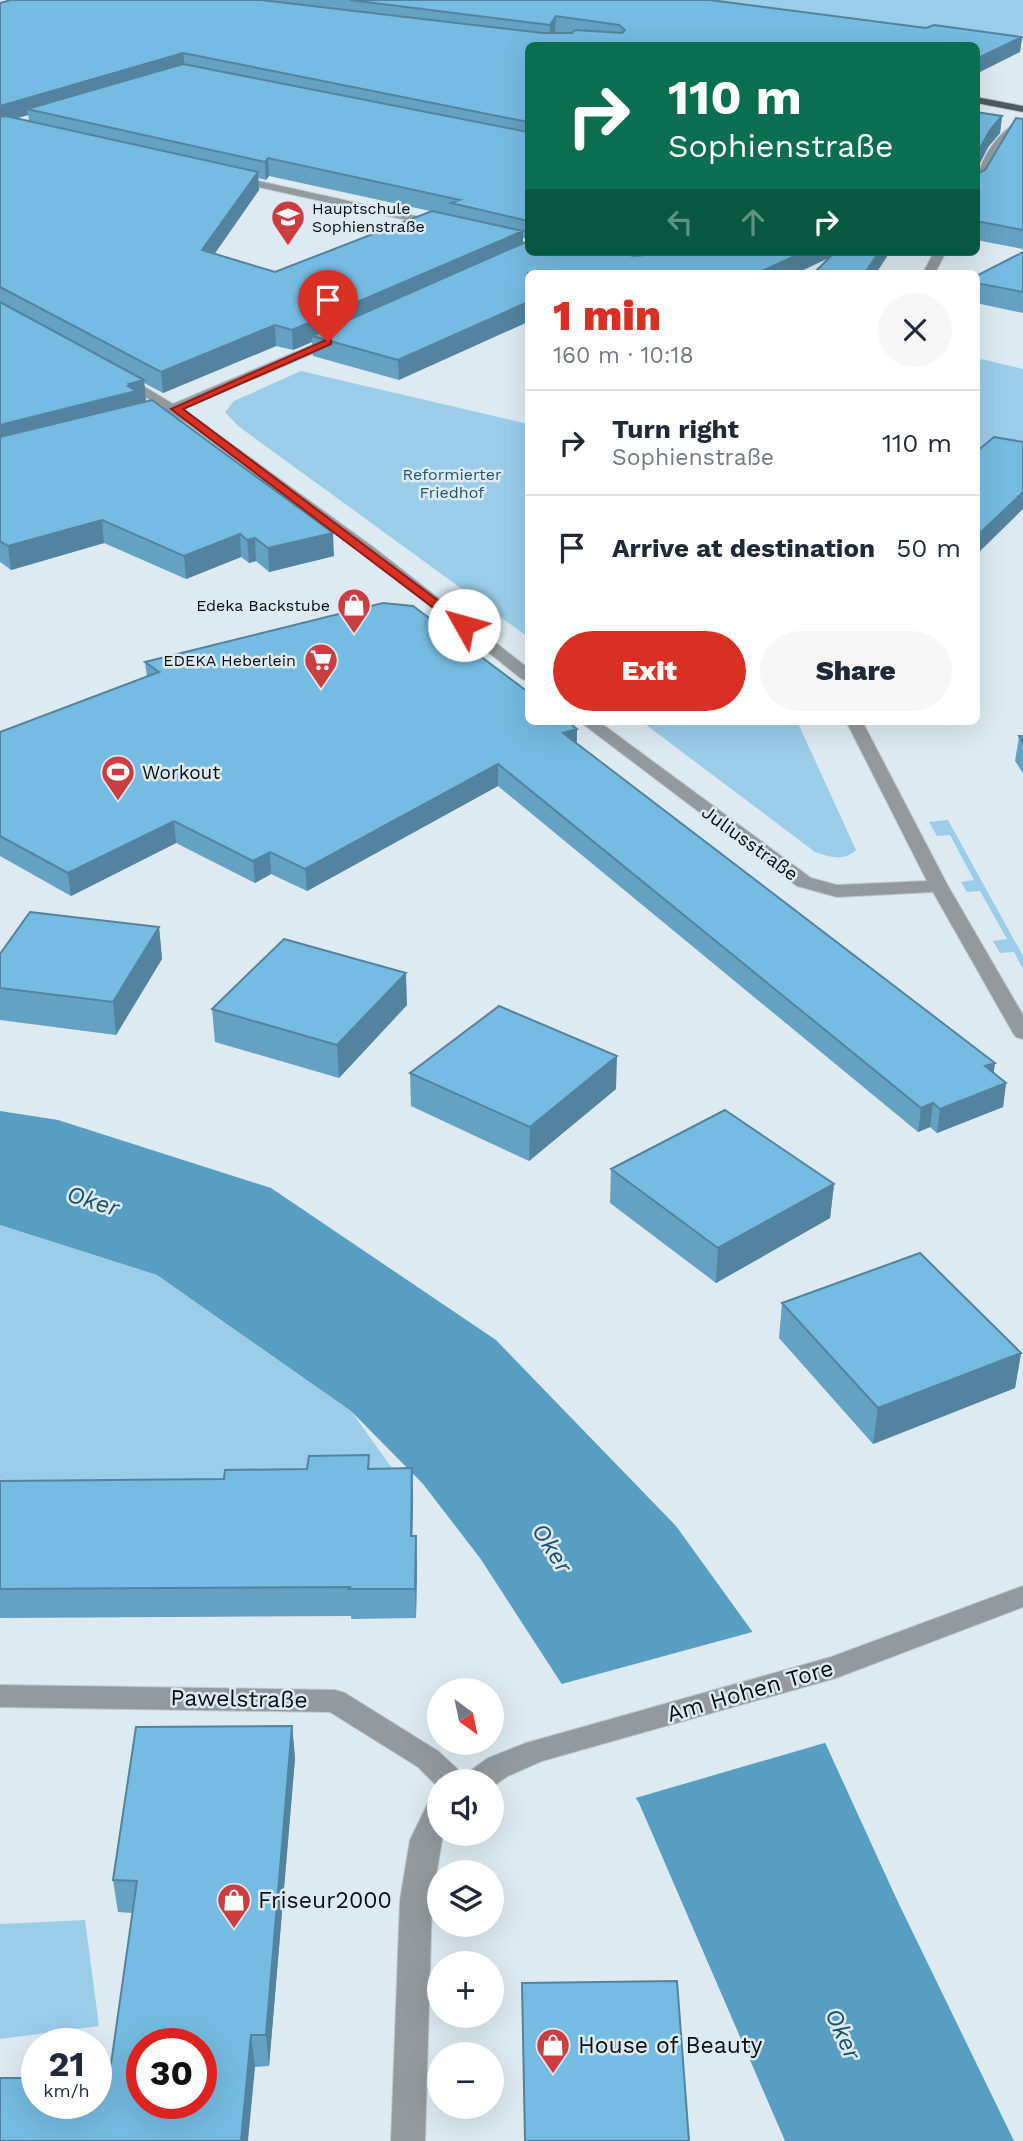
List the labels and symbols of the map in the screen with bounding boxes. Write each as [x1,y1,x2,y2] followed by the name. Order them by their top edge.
[269,198,307,247] school or university icon: Hauptschule Sophienstraße
[312,199,425,236] place label: Hauptschule Sophienstraße
[298,270,358,342] pin
[403,465,502,502] park label: Reformierter Friedhof
[335,586,373,635] shop icon: Edeka Backstube
[427,588,501,662] position arrow
[196,596,330,615] place label: Edeka Backstube
[302,641,340,690] supermarket icon: EDEKA Heberlein
[163,651,296,670] place label: EDEKA Heberlein
[99,753,137,802] sports icon: Workout
[142,761,220,784] place label: Workout
[697,800,803,886] street label: Juliusstraße
[63,1180,124,1223] water label: Oker
[526,1518,579,1579] water label: Oker
[664,1654,836,1728] street label: Am Hohen Tore
[427,1678,504,1755] north arrow
[170,1684,308,1714] street label: Pawelstraße
[215,1881,253,1930] shop icon: Friseur2000
[258,1887,392,1914] place label: Friseur2000
[819,2004,867,2066] water label: Oker
[534,2026,572,2075] shop icon: House of Beauty
[126,2028,217,2119] speed limit sign: 30
[578,2032,763,2059] place label: House of Beauty

